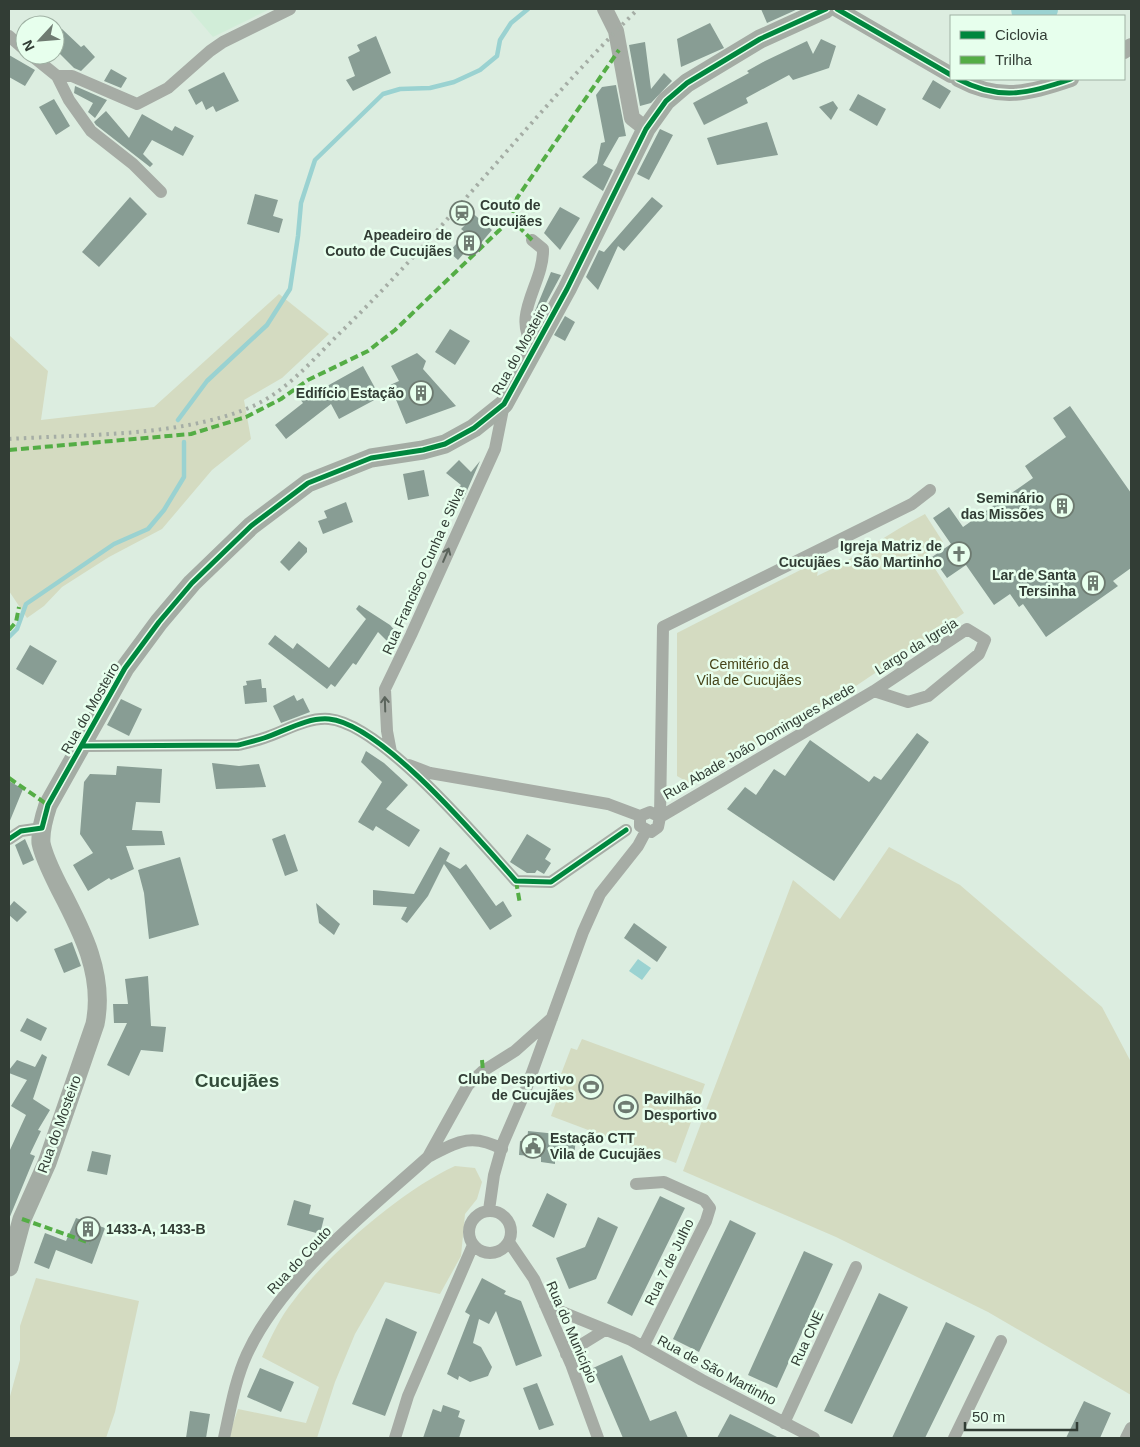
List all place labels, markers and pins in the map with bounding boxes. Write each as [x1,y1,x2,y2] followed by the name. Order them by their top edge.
[480,197,542,229] place label: Couto de Cucujães
[449,200,475,226] station icon: Couto de Cucujães
[325,227,452,259] place label: Apeadeiro de Couto de Cucujães
[456,230,482,256] building icon: Apeadeiro de Couto de Cucujães
[408,380,434,406] building icon: Edifício Estação
[296,385,404,401] place label: Edifício Estação
[961,490,1044,522] place label: Seminário das Missões
[1049,493,1075,519] building icon: Seminário das Missões
[779,538,942,570] place label: Igreja Matriz de Cucujães - São Martinho
[946,541,972,567] church icon: Igreja Matriz de Cucujães - São Martinho
[992,567,1076,599] place label: Lar de Santa Tersinha
[1080,570,1106,596] building icon: Lar de Santa Tersinha
[458,1071,574,1103] place label: Clube Desportivo de Cucujães
[578,1074,604,1100] sports icon: Clube Desportivo de Cucujães
[644,1091,717,1123] place label: Pavilhão Desportivo
[613,1094,639,1120] sports icon: Pavilhão Desportivo
[550,1130,661,1162] place label: Estação CTT Vila de Cucujães
[520,1133,546,1159] public building icon: Estação CTT Vila de Cucujães
[75,1216,101,1242] building icon: 1433-A, 1433-B
[106,1221,206,1237] place label: 1433-A, 1433-B

